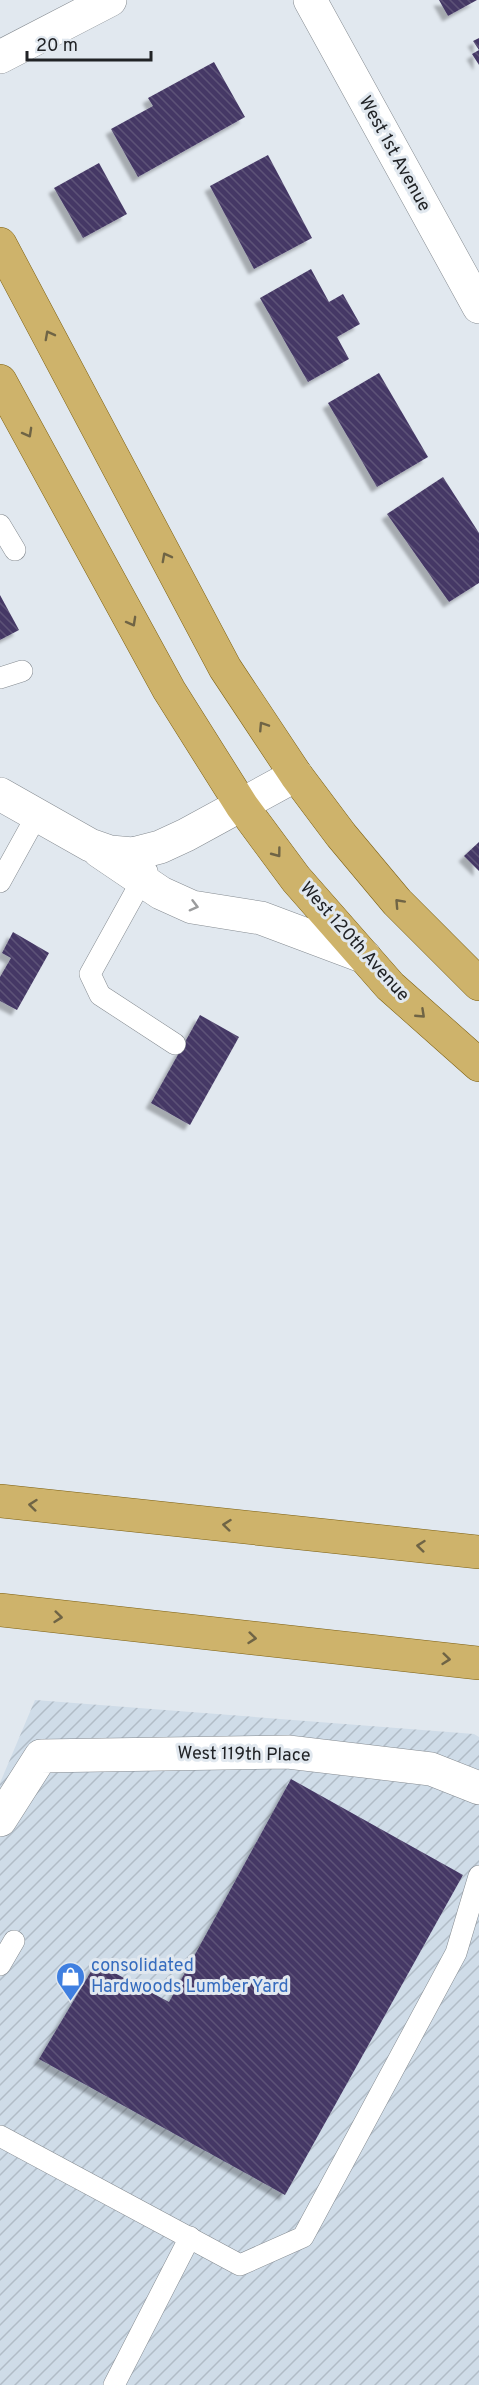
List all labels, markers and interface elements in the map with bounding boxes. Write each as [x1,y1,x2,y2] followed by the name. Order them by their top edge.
[27,24,152,62] scale bar
[36,35,78,58] text: 20 m
[353,92,435,216] street label: West 1st Avenue
[45,331,56,341] one-way arrow
[21,426,32,437] one-way arrow
[162,553,173,563] one-way arrow
[125,616,136,626] one-way arrow
[259,722,271,732] one-way arrow
[270,846,281,857] one-way arrow
[294,877,414,1007] street label: West 120th Avenue
[189,899,199,912] one-way arrow
[395,900,406,911] one-way arrow
[413,1006,424,1017] one-way arrow
[28,1499,38,1512] one-way arrow
[222,1519,231,1532] one-way arrow
[416,1540,425,1553] one-way arrow
[54,1610,63,1623] one-way arrow
[247,1631,257,1644] one-way arrow
[441,1652,450,1665] one-way arrow
[177,1742,311,1768] street label: West 119th Place
[91,1955,289,1999] place label: consolidated Hardwoods Lumber Yard
[54,1960,86,2002] shop icon: consolidated Hardwoods Lumber Yard

